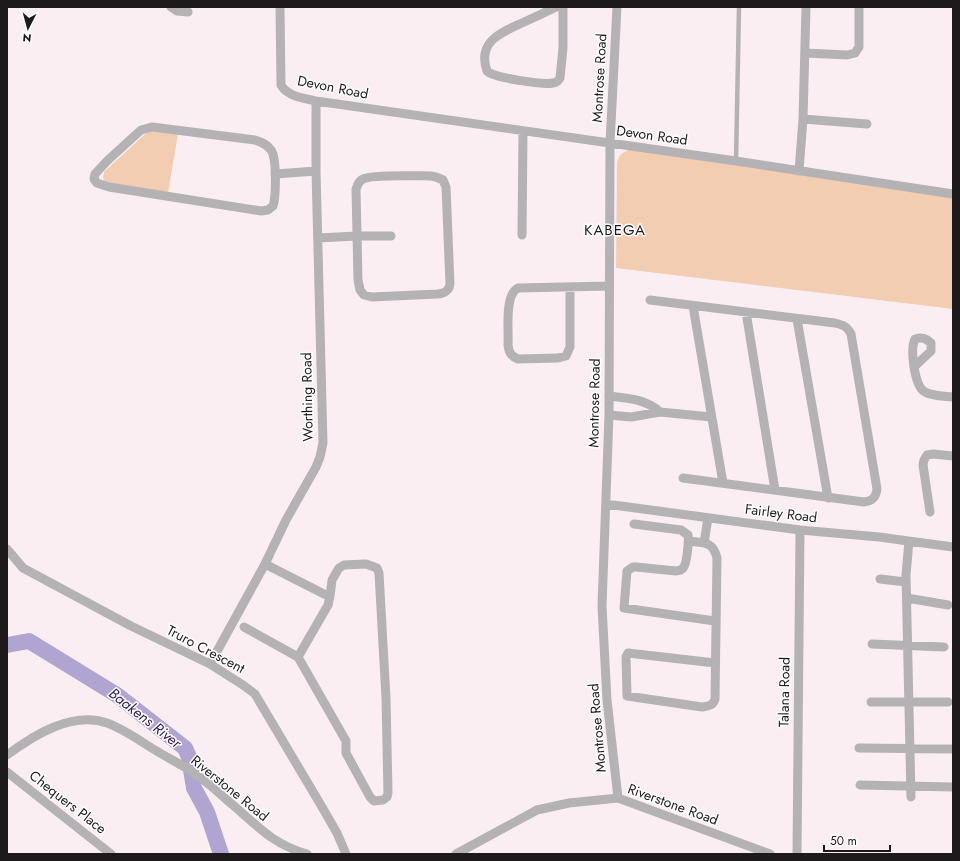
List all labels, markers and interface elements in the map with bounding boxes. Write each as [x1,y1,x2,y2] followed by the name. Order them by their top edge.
[8,8,48,48] north arrow
[22,30,32,46] text: N
[587,33,611,123] street label: Montrose Road
[296,70,370,104] street label: Devon Road
[615,120,689,150] street label: Devon Road
[584,219,646,241] district label: KABEGA
[296,352,318,442] street label: Worthing Road
[583,358,605,448] street label: Montrose Road
[744,499,818,527] street label: Fairley Road
[164,620,249,678] street label: Truro Crescent
[773,657,795,727] street label: Talana Road
[104,683,187,754] water label: Baakens River
[583,683,611,773] street label: Montrose Road
[187,750,273,826] street label: Riverstone Road
[25,766,111,838] street label: Chequers Place
[625,778,721,830] street label: Riverstone Road
[824,827,890,853] scale bar
[830,832,857,850] text: 50 m

